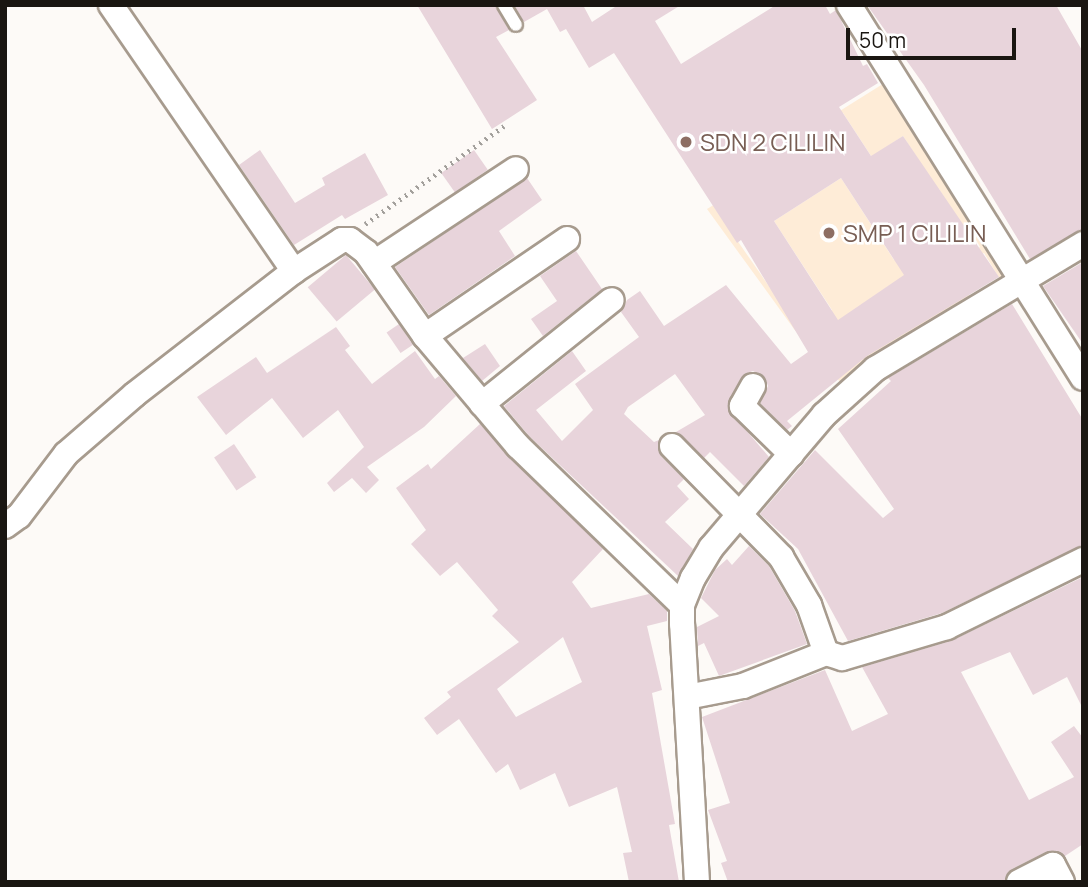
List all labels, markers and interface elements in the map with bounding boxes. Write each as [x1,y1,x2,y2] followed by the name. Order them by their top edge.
[850,14,1020,58] scale bar
[859,26,906,54] text: 50 m
[700,128,846,156] place label: SDN 2 CILILIN
[678,134,694,150] marker: SDN 2 CILILIN
[843,219,986,247] place label: SMP 1 CILILIN
[821,225,837,241] marker: SMP 1 CILILIN

